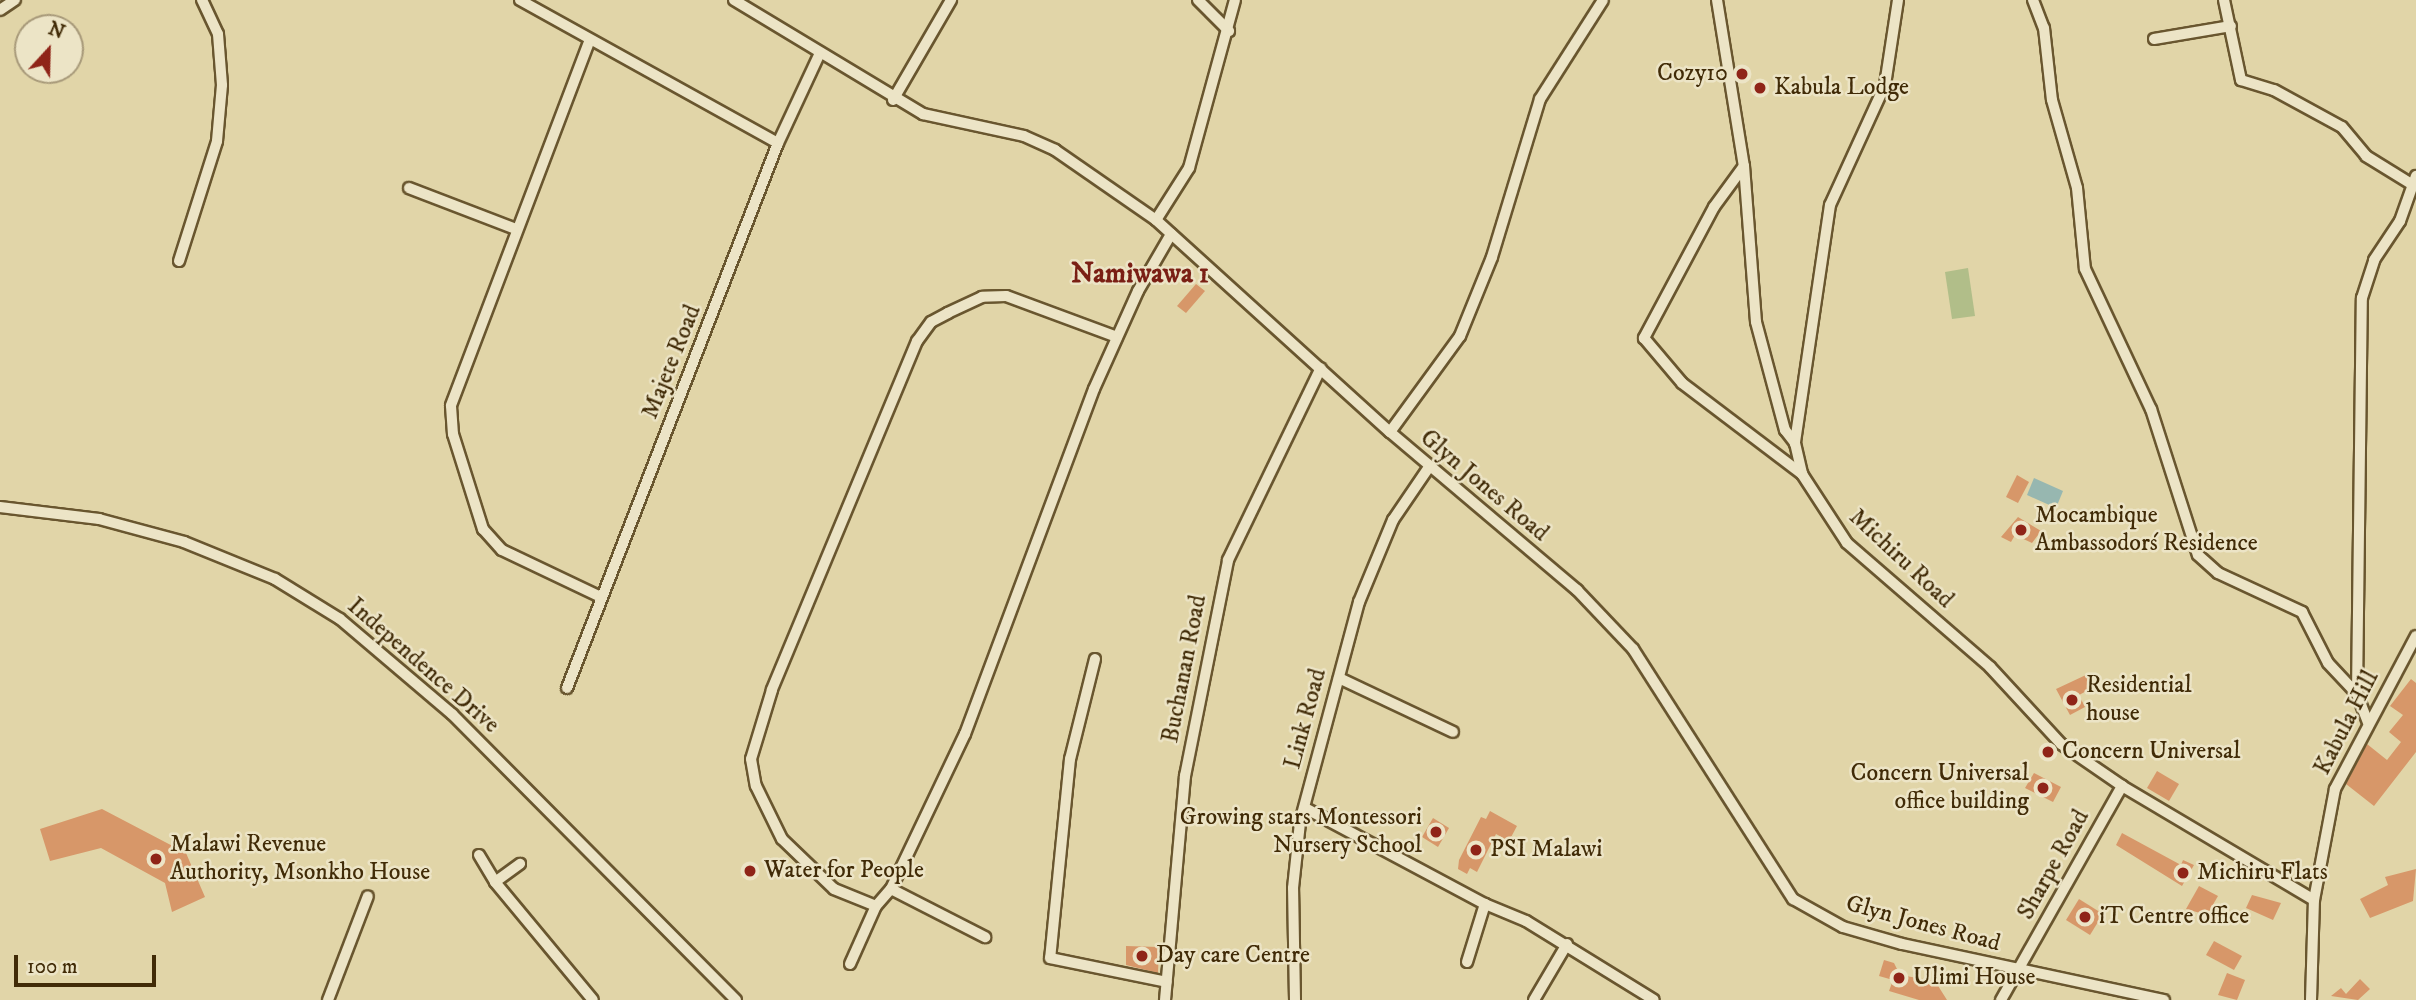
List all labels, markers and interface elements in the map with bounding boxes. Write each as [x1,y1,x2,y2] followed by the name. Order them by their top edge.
[14,14,84,84] north arrow
[45,17,68,45] text: N
[1657,60,1728,88] place label: Cozy10
[1734,66,1750,82] marker: Cozy10
[1774,74,1909,102] place label: Kabula Lodge
[1752,80,1768,96] marker: Kabula Lodge
[1071,257,1209,291] district label: Namiwawa 1
[636,301,708,423] street label: Majete Road
[1414,424,1554,548] street label: Glyn Jones Road
[2035,502,2258,558] place label: Mocambique Ambassodorś Residence
[1843,503,1959,615] street label: Michiru Road
[2013,522,2029,538] marker: Mocambique Ambassodorś Residence
[341,592,505,740] street label: Independence Drive
[1157,593,1213,745] street label: Buchanan Road
[1279,666,1333,772] street label: Link Road
[2308,666,2386,780] street label: Kabula Hill
[2086,672,2192,728] place label: Residential house
[2064,692,2080,708] marker: Residential house
[2062,738,2241,766] place label: Concern Universal
[2040,744,2056,760] marker: Concern Universal
[1850,760,2029,816] place label: Concern Universal office building
[2035,780,2051,796] marker: Concern Universal office building
[1180,804,1422,860] place label: Growing stars Montessori Nursery School
[2012,805,2096,925] street label: Sharpe Road
[1428,824,1444,840] marker: Growing stars Montessori Nursery School
[170,831,430,887] place label: Malawi Revenue Authority, Msonkho House
[1490,836,1603,864] place label: PSI Malawi
[1468,842,1484,858] marker: PSI Malawi
[148,851,164,867] marker: Malawi Revenue Authority, Msonkho House
[764,857,924,885] place label: Water for People
[2197,859,2328,887] place label: Michiru Flats
[742,863,758,879] marker: Water for People
[2175,865,2191,881] marker: Michiru Flats
[1843,890,2003,958] street label: Glyn Jones Road
[2099,903,2249,931] place label: iT Centre office
[2077,909,2093,925] marker: iT Centre office
[18,940,159,984] scale bar
[1156,942,1310,970] place label: Day care Centre
[1134,948,1150,964] marker: Day care Centre
[27,954,78,980] text: 100 m
[1913,964,2035,992] place label: Ulimi House
[1891,970,1907,986] marker: Ulimi House

